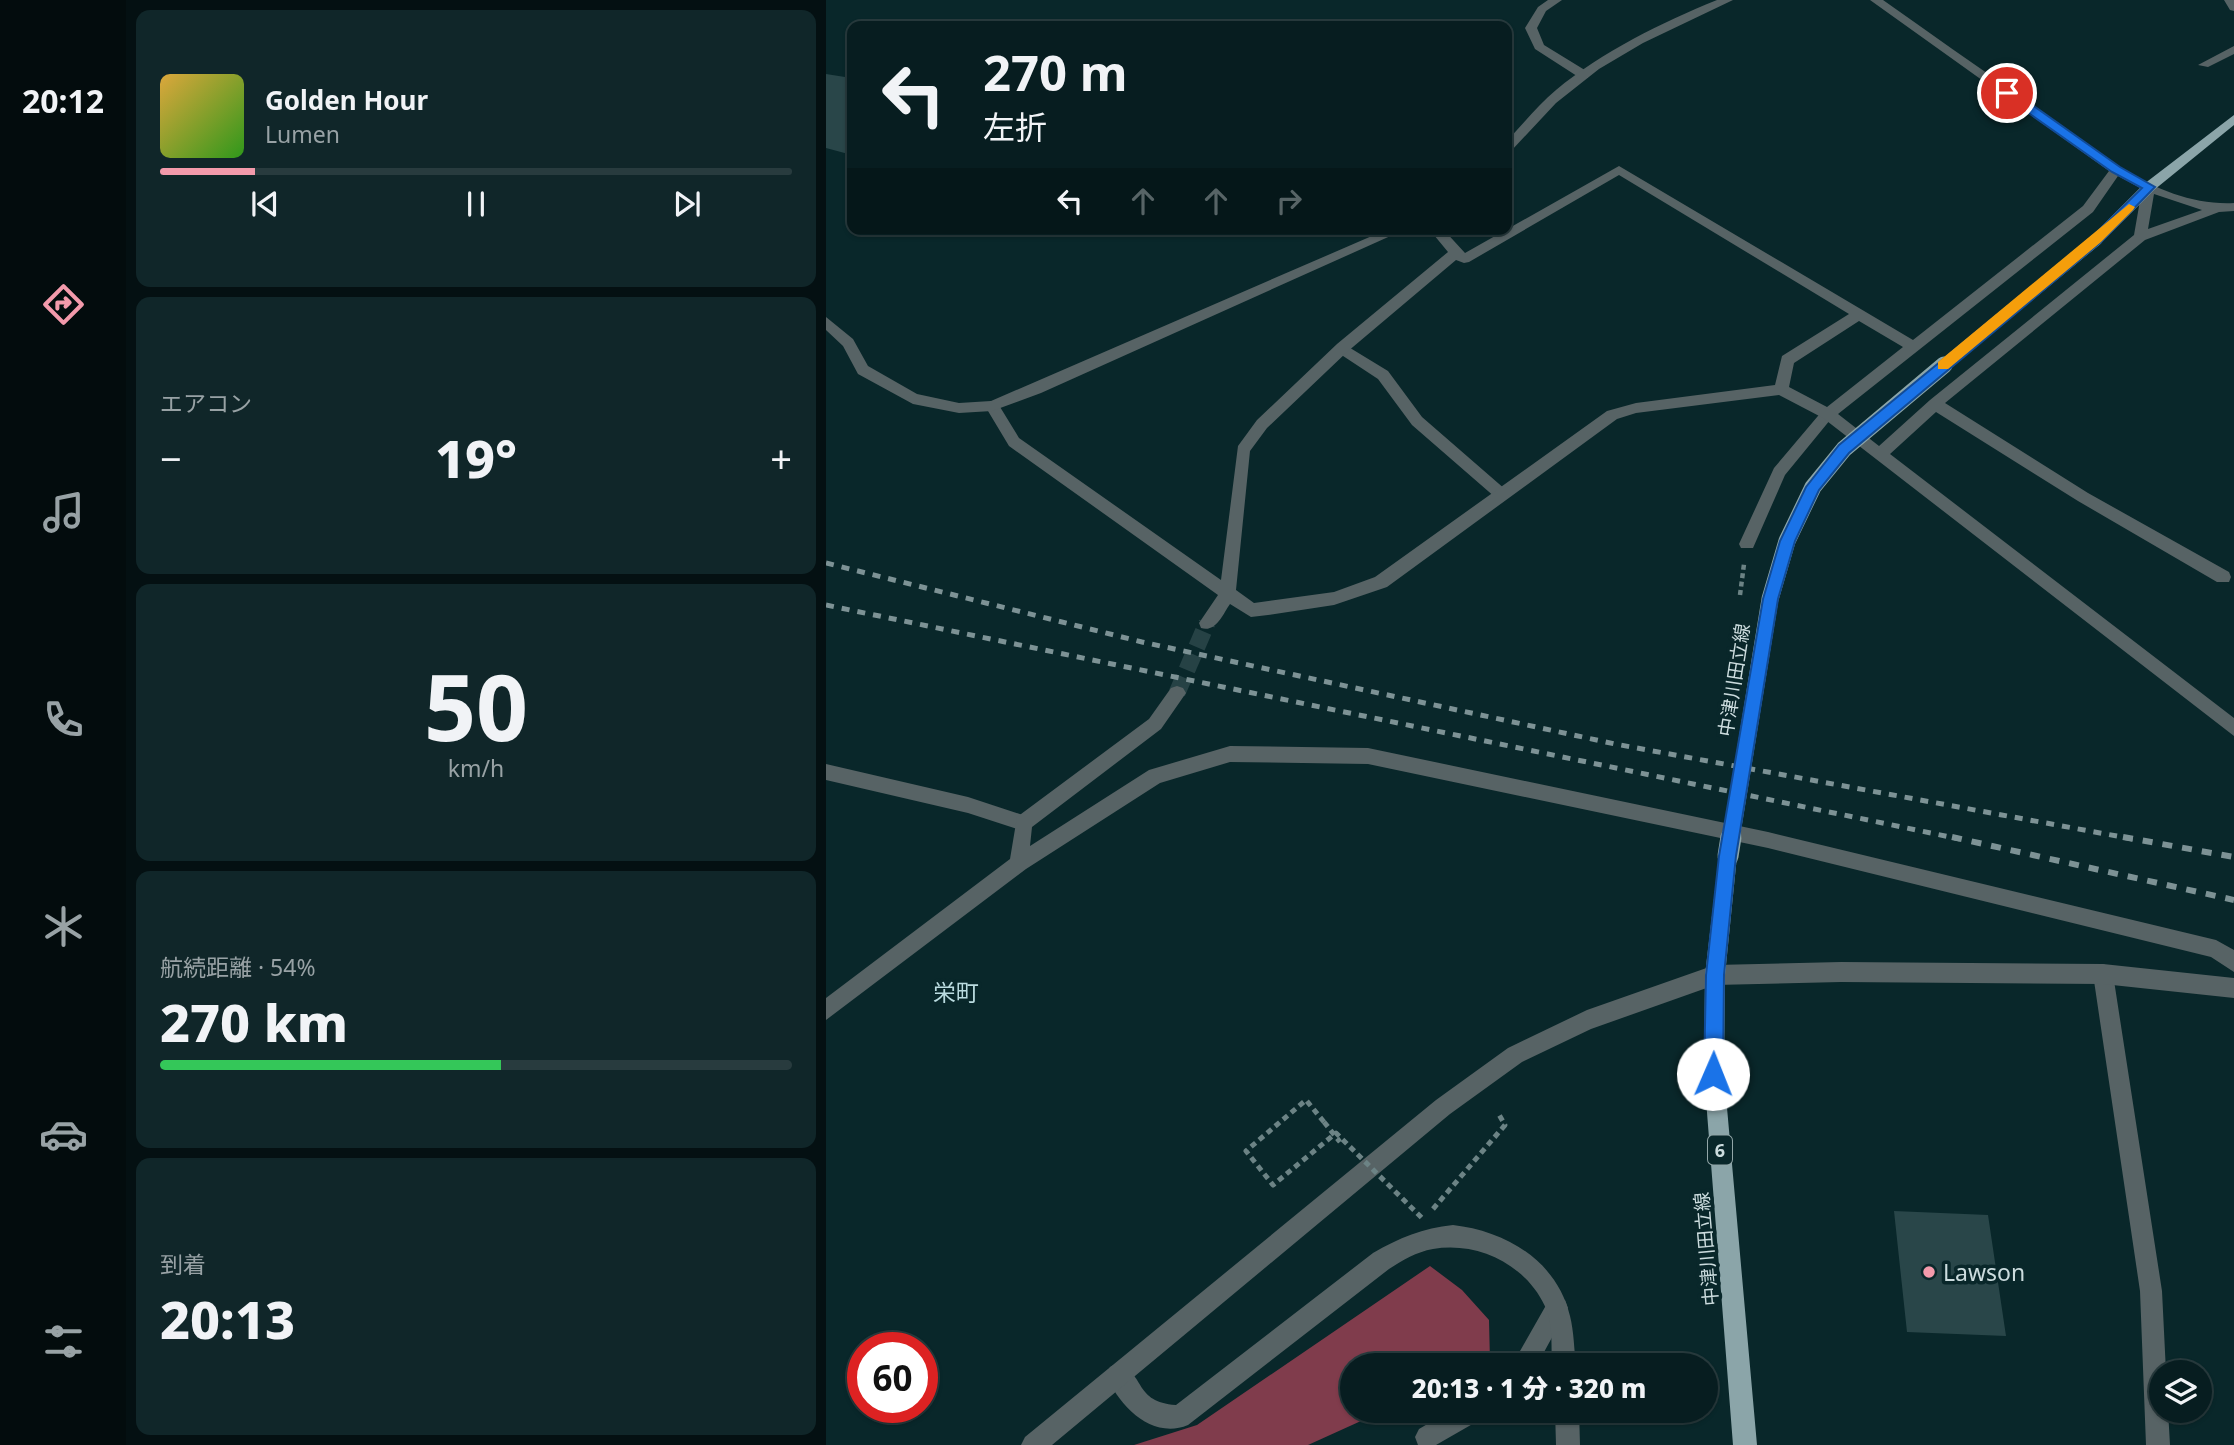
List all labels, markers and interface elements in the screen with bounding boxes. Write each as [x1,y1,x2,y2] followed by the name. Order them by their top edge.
[983,39,1128,105] text: 270 m
[868,49,959,140] icon: left
[1977,63,2037,123] pin
[1988,74,2026,112] icon: arrive
[22,79,104,122] text: 20:12
[265,82,428,118] text: Golden Hour
[983,105,1047,148] text: 左折
[265,118,340,150] text: Lumen
[1051,182,1089,220] icon: left
[1124,182,1162,220] icon: ahead
[1197,182,1235,220] icon: ahead
[1270,182,1308,220] icon: right
[246,185,284,223] icon: previous
[457,185,495,223] icon: pause
[668,185,706,223] icon: next
[39,280,88,329] icon: directions
[160,387,252,419] text: エアコン
[435,422,517,493] text: 19°
[160,432,182,484] text: −
[770,432,792,484] text: +
[39,488,88,537] icon: music
[1712,622,1756,738] street label: 中津川田立線
[424,644,528,768] text: 50
[39,695,88,744] icon: phone
[448,752,504,784] text: km/h
[39,902,88,951] icon: climate
[160,951,316,983] text: 航続距離 · 54%
[933,976,979,1008] district label: 栄町
[160,986,348,1057] text: 270 km
[1676,1037,1750,1111] position arrow
[39,1110,88,1159] icon: car
[1708,1135,1732,1164] road number: 6
[1688,1191,1724,1307] street label: 中津川田立線
[160,1248,206,1280] text: 到着
[1943,1256,2025,1288] place label: Lawson
[1921,1264,1937,1280] marker: Lawson
[160,1283,295,1354] text: 20:13
[39,1317,88,1366] icon: filters
[847,1332,938,1423] speed limit sign: 60
[2149,1360,2212,1423] map controls
[2149,1360,2212,1423] button: layers
[1412,1370,1646,1406] text: 20:13 · 1 分 · 320 m

